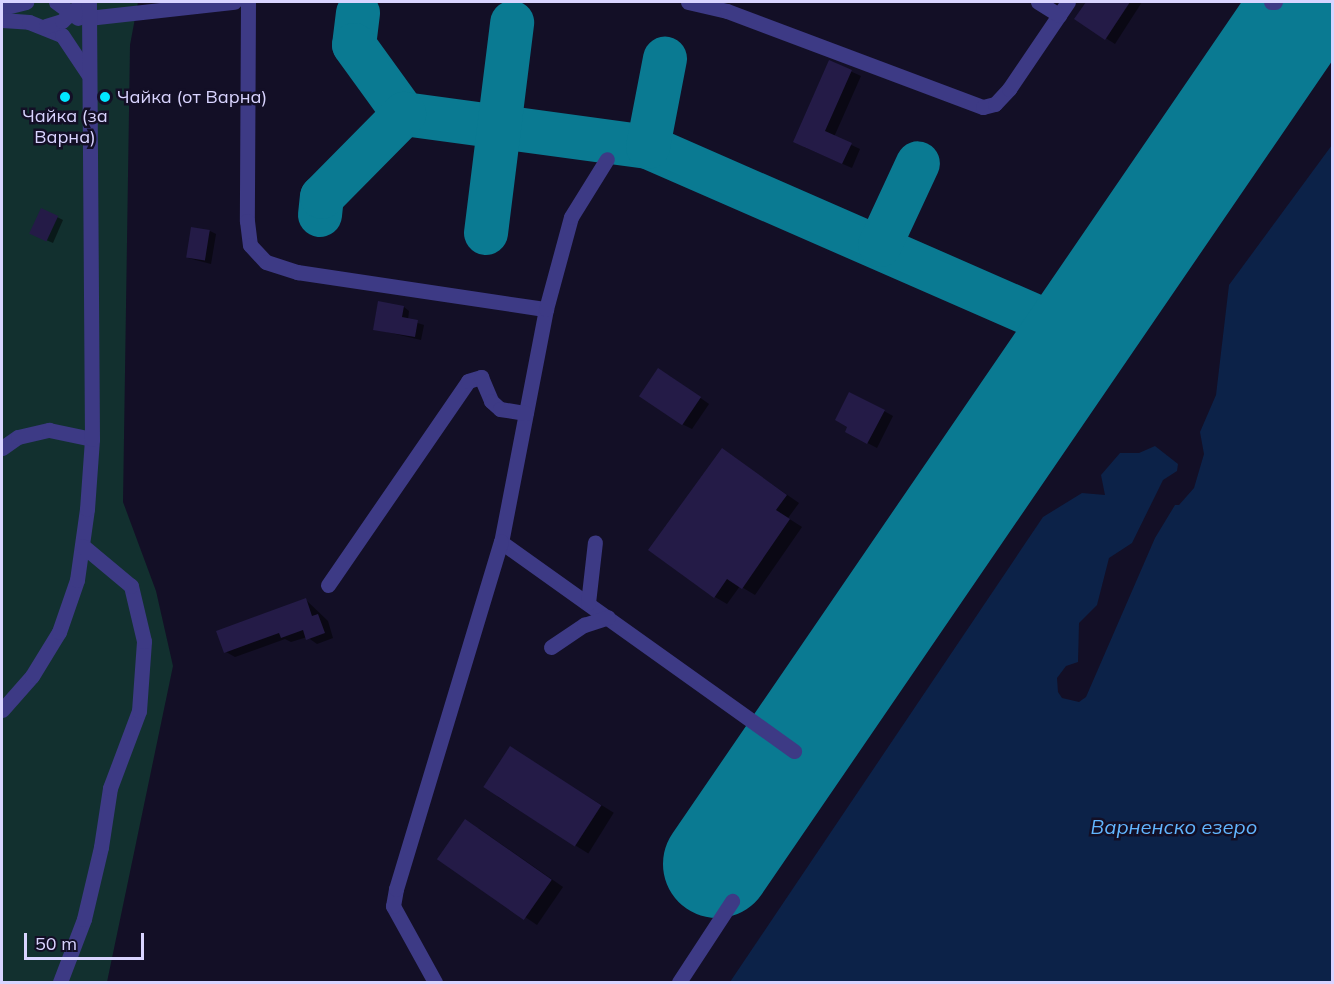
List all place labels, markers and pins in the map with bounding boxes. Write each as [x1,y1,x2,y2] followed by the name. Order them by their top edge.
[117,86,267,108] place label: Чайка (от Варна)
[58,90,72,104] marker: Чайка (за Варна)
[98,90,112,104] marker: Чайка (от Варна)
[22,106,108,148] place label: Чайка (за Варна)

